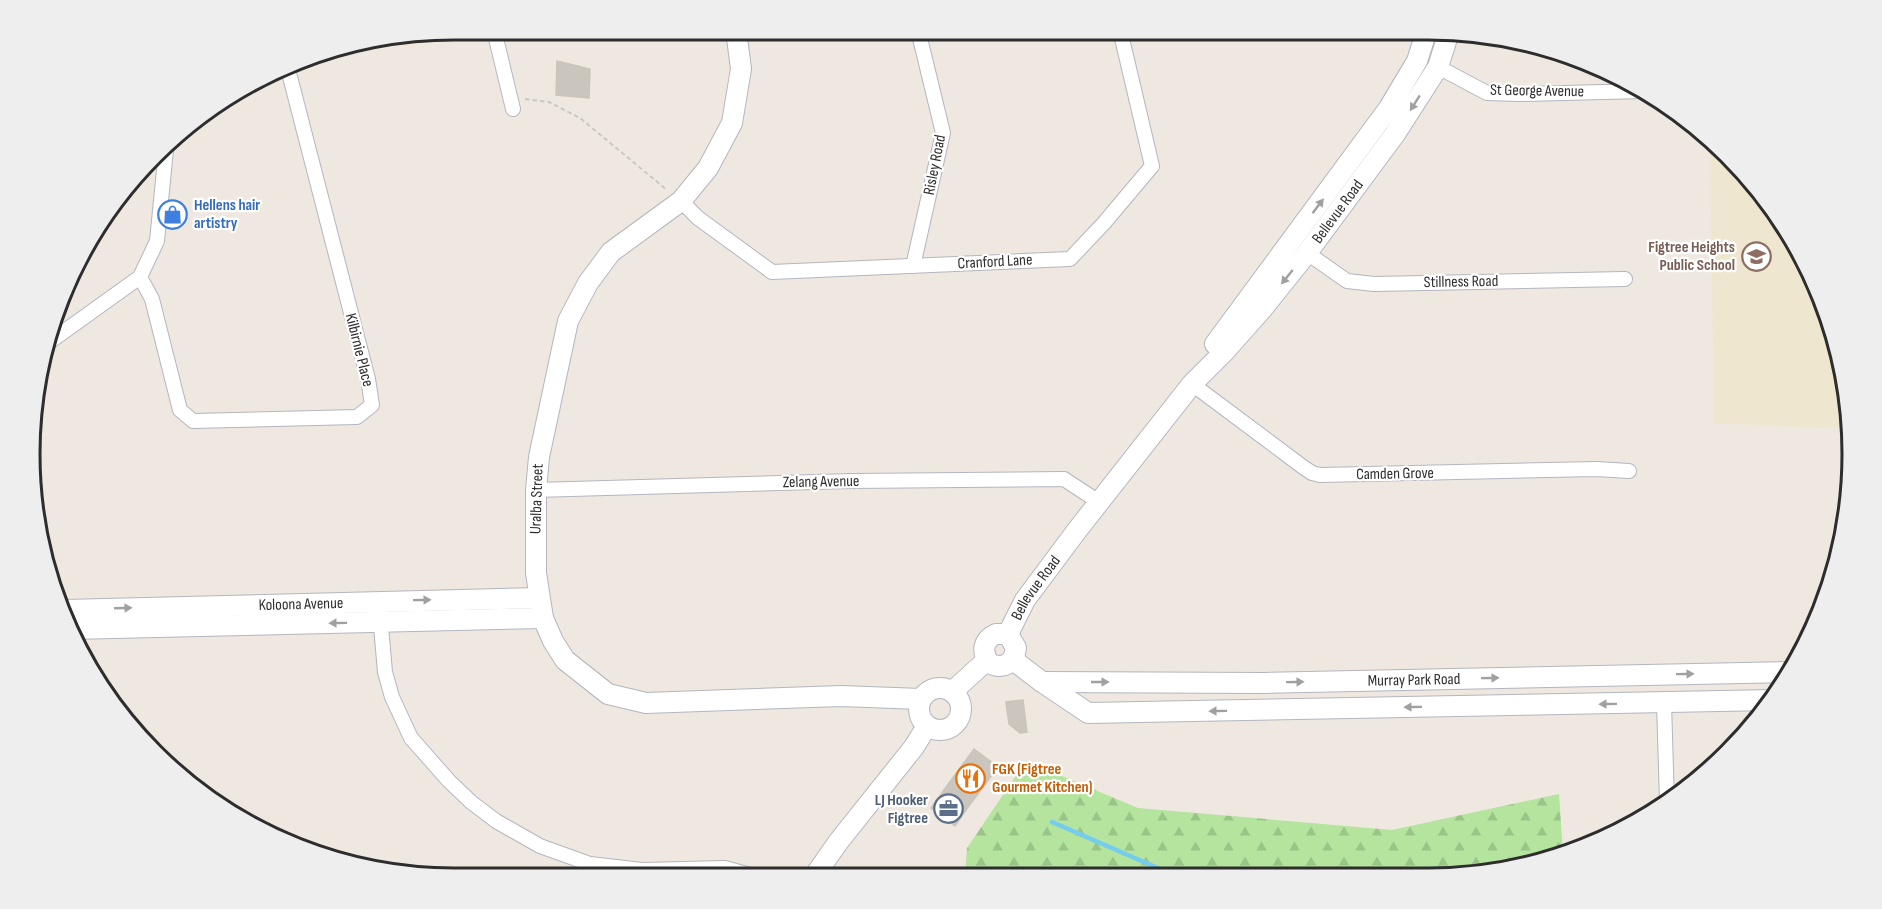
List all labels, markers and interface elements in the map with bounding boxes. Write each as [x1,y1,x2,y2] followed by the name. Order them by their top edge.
[1490,81,1584,101] street label: St George Avenue
[1409,95,1420,111] one-way arrow
[920,133,950,197] street label: Risley Road
[1308,176,1367,247] street label: Bellevue Road
[194,196,260,233] place label: Hellens hair artistry
[157,198,189,230] shop icon: Hellens hair artistry
[1312,198,1324,213] one-way arrow
[1648,238,1735,275] place label: Figtree Heights Public School
[1740,240,1772,272] school or university icon: Figtree Heights Public School
[957,251,1033,273] street label: Cranford Lane
[1282,270,1294,285] one-way arrow
[1424,272,1498,292] street label: Stillness Road
[341,311,377,389] street label: Kilbirnie Place
[526,463,548,535] street label: Uralba Street
[1356,464,1434,484] street label: Camden Grove
[782,472,860,492] street label: Zelang Avenue
[1007,552,1064,623] street label: Bellevue Road
[258,593,343,615] street label: Koloona Avenue
[413,596,432,605] one-way arrow
[113,604,132,613] one-way arrow
[328,618,347,627] one-way arrow
[1367,669,1460,690] street label: Murray Park Road
[1675,670,1694,679] one-way arrow
[1480,674,1499,683] one-way arrow
[1091,677,1110,687] one-way arrow
[1286,677,1305,687] one-way arrow
[1599,699,1618,708] one-way arrow
[1404,702,1423,712] one-way arrow
[1209,706,1228,716] one-way arrow
[992,760,1092,797] place label: FGK (Figtree Gourmet Kitchen)
[955,762,987,794] restaurant icon: FGK (Figtree Gourmet Kitchen)
[875,791,928,828] place label: LJ Hooker Figtree
[933,793,965,825] office icon: LJ Hooker Figtree

